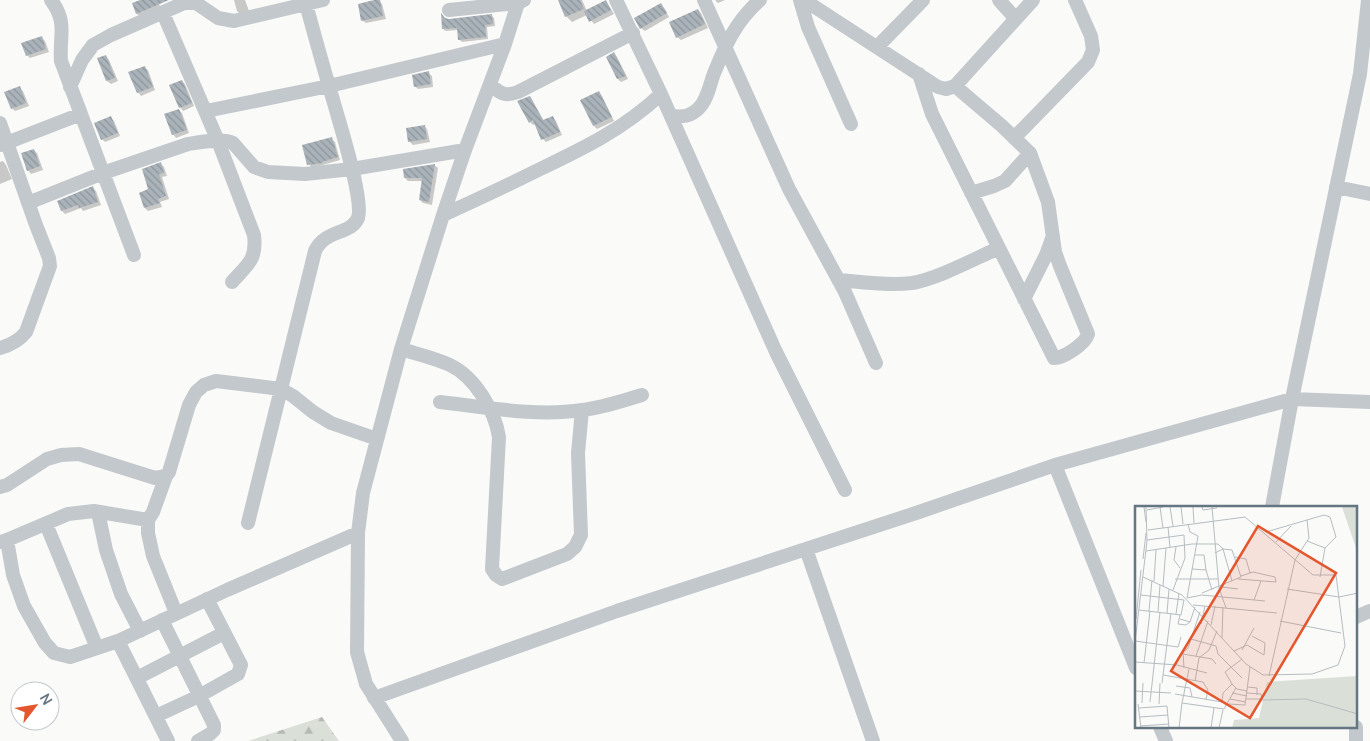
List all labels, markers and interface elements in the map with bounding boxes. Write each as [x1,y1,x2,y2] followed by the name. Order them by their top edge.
[1135,506,1358,728] inset map
[10,681,60,731] north arrow
[36,690,57,708] text: N

